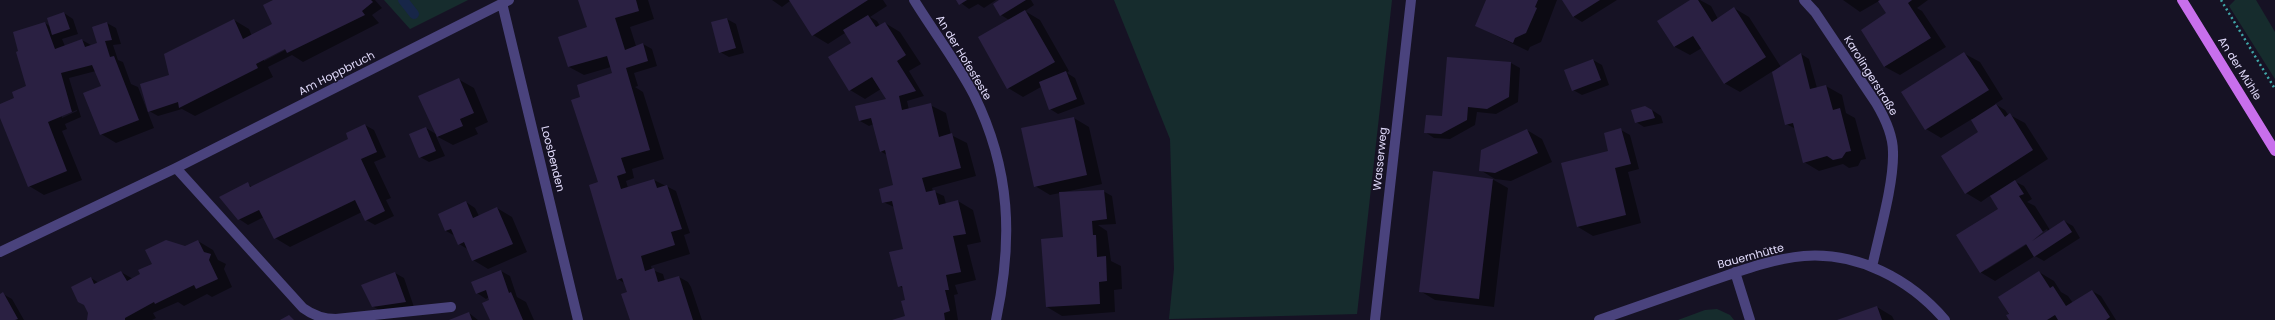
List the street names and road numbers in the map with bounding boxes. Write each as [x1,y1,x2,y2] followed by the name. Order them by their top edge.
[932,13,994,103] street label: An der Hofesfeste
[1840,34,1900,118] street label: Karolingerstraße
[2214,35,2264,103] street label: An der Mühle
[297,49,377,99] street label: Am Hoppbruch
[537,125,567,193] street label: Loosbenden
[1371,127,1391,191] street label: Wasserweg
[1716,242,1786,272] street label: Bauernhütte

